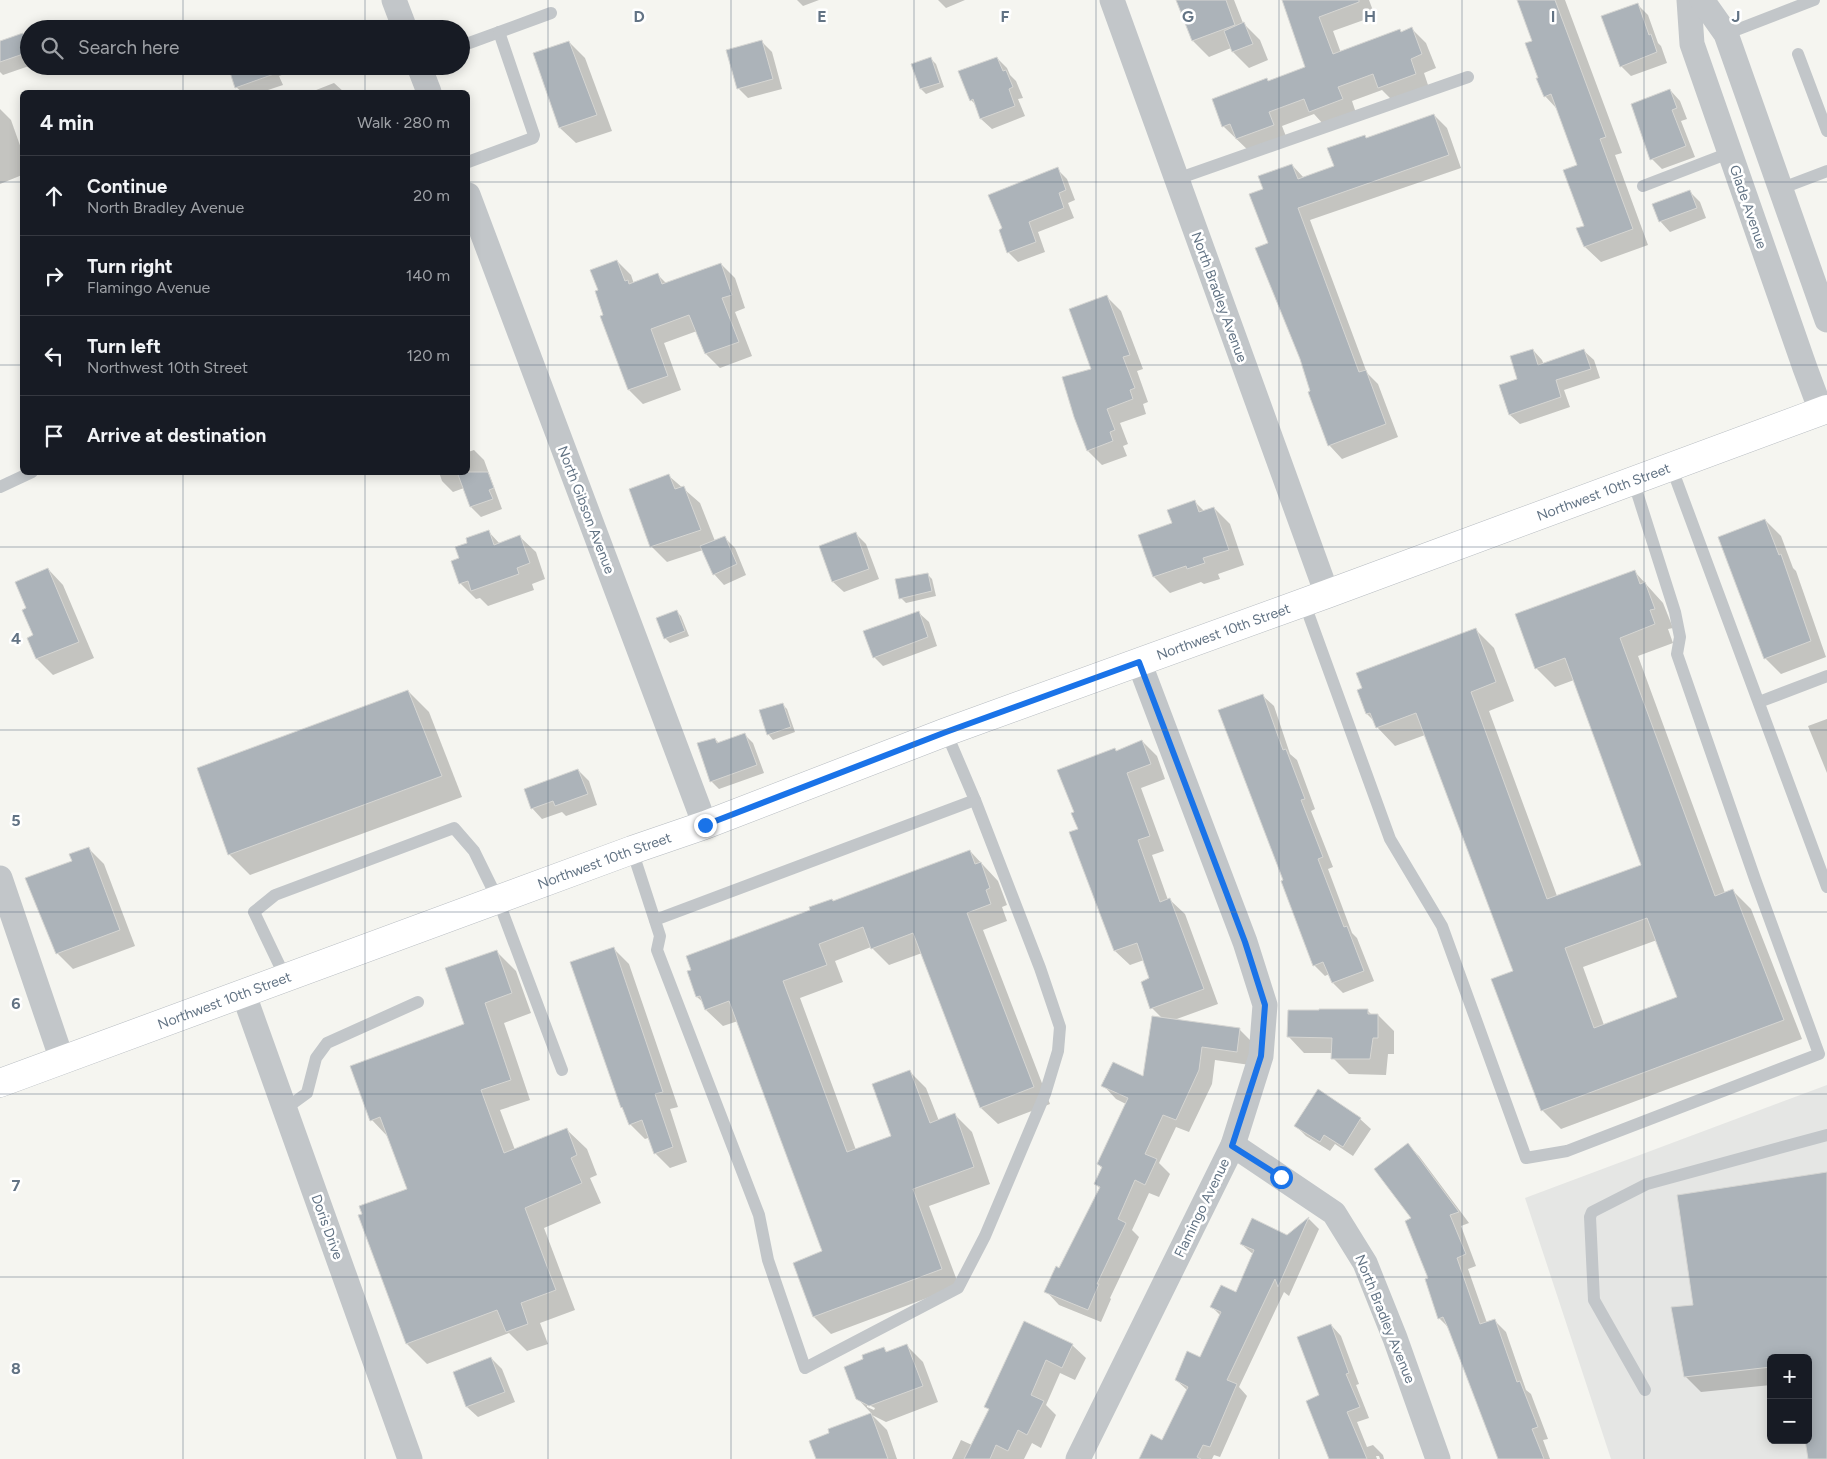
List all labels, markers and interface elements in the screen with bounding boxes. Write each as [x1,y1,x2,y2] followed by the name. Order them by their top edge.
[633,7,645,26] text: D
[817,7,827,26] text: E
[1001,7,1010,26] text: F
[1182,7,1194,26] text: G
[1364,7,1376,26] text: H
[1551,7,1555,26] text: I
[1732,7,1740,26] text: J
[20,20,470,75] search box
[38,34,66,62] icon: search
[78,36,180,59] text: Search here
[40,110,94,135] text: 4 min
[357,113,450,132] text: Walk · 280 m
[1726,163,1770,251] street label: Glade Avenue
[87,175,167,198] text: Continue
[40,182,68,210] icon: ahead
[413,186,450,205] text: 20 m
[87,198,244,217] text: North Bradley Avenue
[1187,229,1251,365] street label: North Bradley Avenue
[87,255,173,278] text: Turn right
[40,262,68,290] icon: right
[406,266,450,285] text: 140 m
[87,278,210,297] text: Flamingo Avenue
[87,335,161,358] text: Turn left
[40,342,68,370] icon: left
[407,346,450,365] text: 120 m
[87,358,248,377] text: Northwest 10th Street
[40,422,68,450] icon: arrive
[87,424,266,447] text: Arrive at destination
[554,444,618,577] street label: North Gibson Avenue
[1534,459,1673,524] street label: Northwest 10th Street
[1154,600,1293,664] street label: Northwest 10th Street
[11,629,21,648] text: 4
[11,811,21,830] text: 5
[694,814,717,837] route end
[535,829,674,893] street label: Northwest 10th Street
[155,968,293,1033] street label: Northwest 10th Street
[11,994,21,1013] text: 6
[1171,1155,1233,1260] street label: Flamingo Avenue
[1270,1166,1293,1189] route start
[12,1176,21,1195] text: 7
[307,1192,347,1262] street label: Doris Drive
[1351,1252,1419,1386] street label: North Bradley Avenue
[1767,1354,1812,1444] map controls
[1767,1354,1812,1399] button: +
[11,1359,21,1378] text: 8
[1767,1399,1812,1444] button: −

